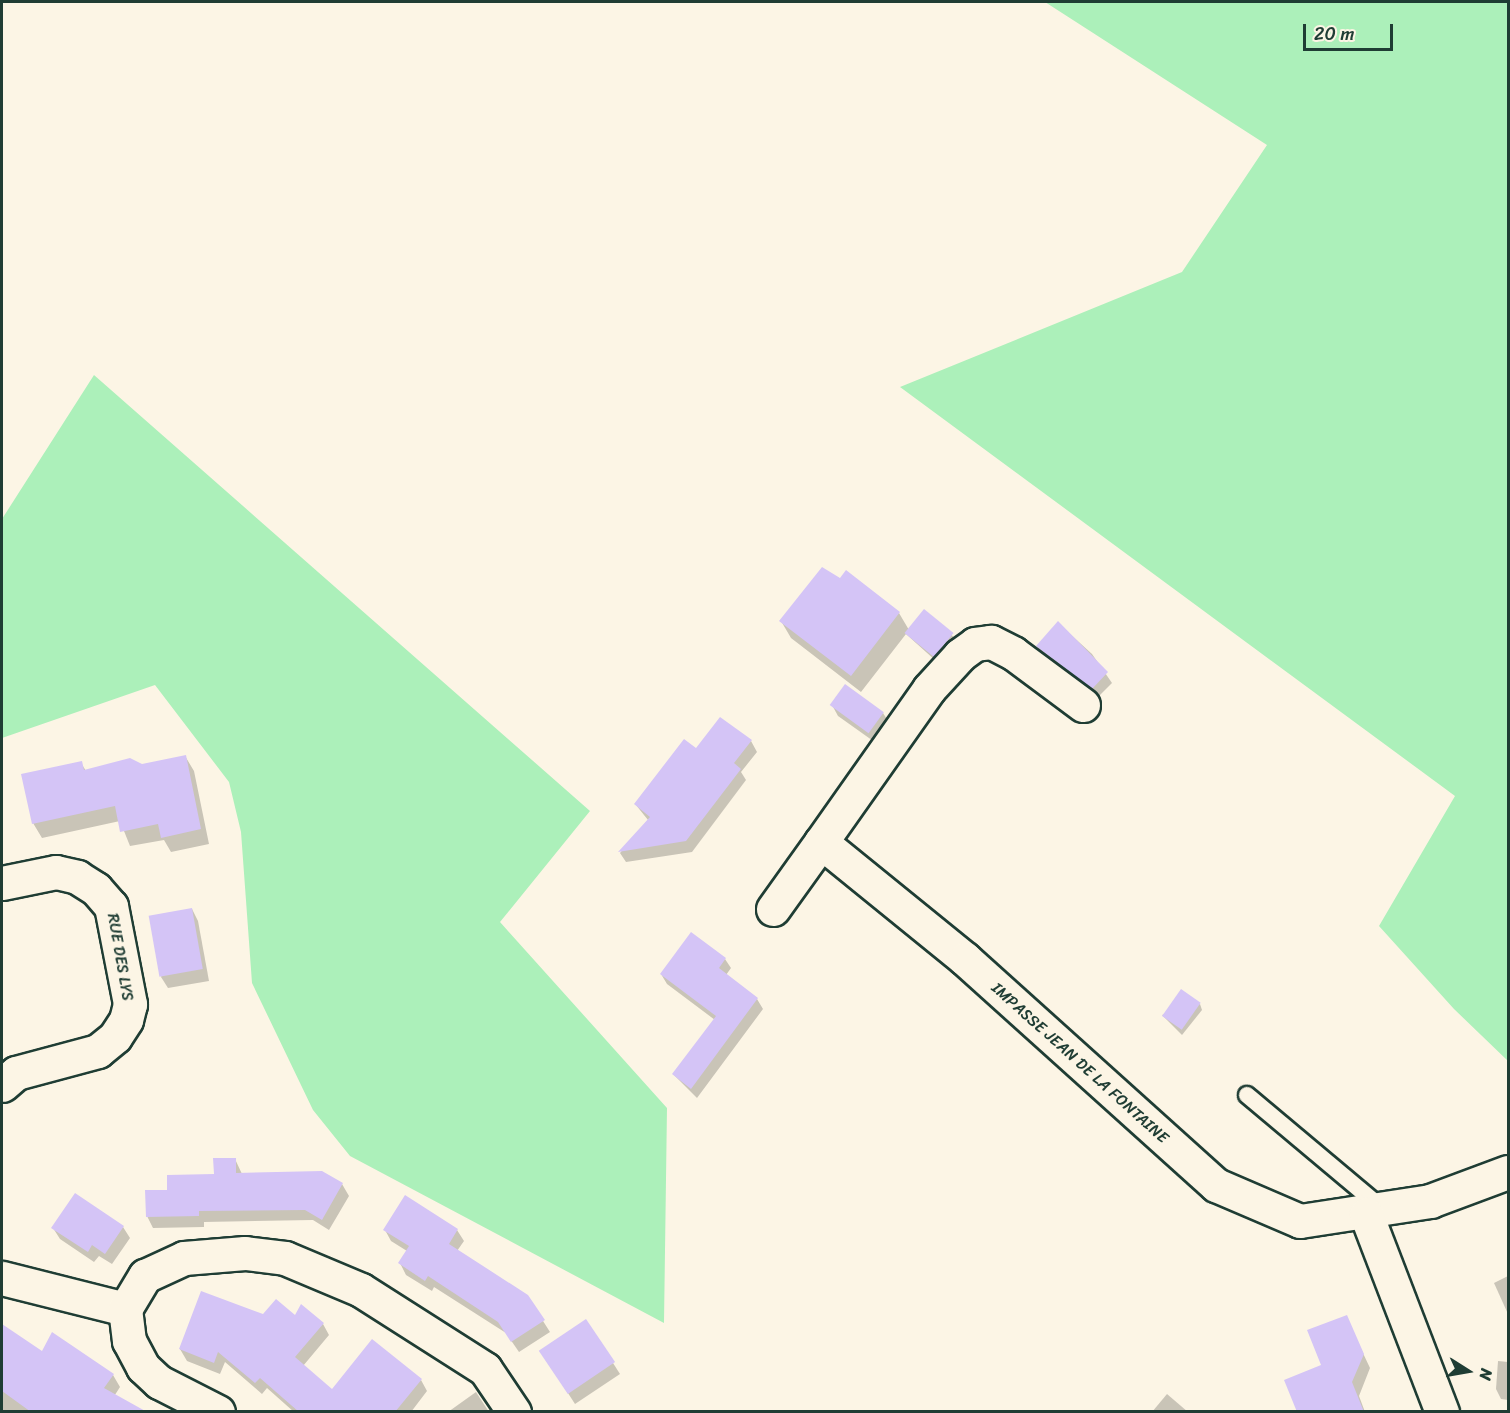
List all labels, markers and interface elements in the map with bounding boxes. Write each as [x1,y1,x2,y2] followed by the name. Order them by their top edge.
[1306,12,1396,50] scale bar
[1314,18,1354,50] text: 20 m
[103,911,137,1003] street label: RUE DES LYS
[988,979,1172,1147] street label: IMPASSE JEAN DE LA FONTAINE
[1438,1341,1498,1401] north arrow
[1471,1366,1501,1383] text: N

